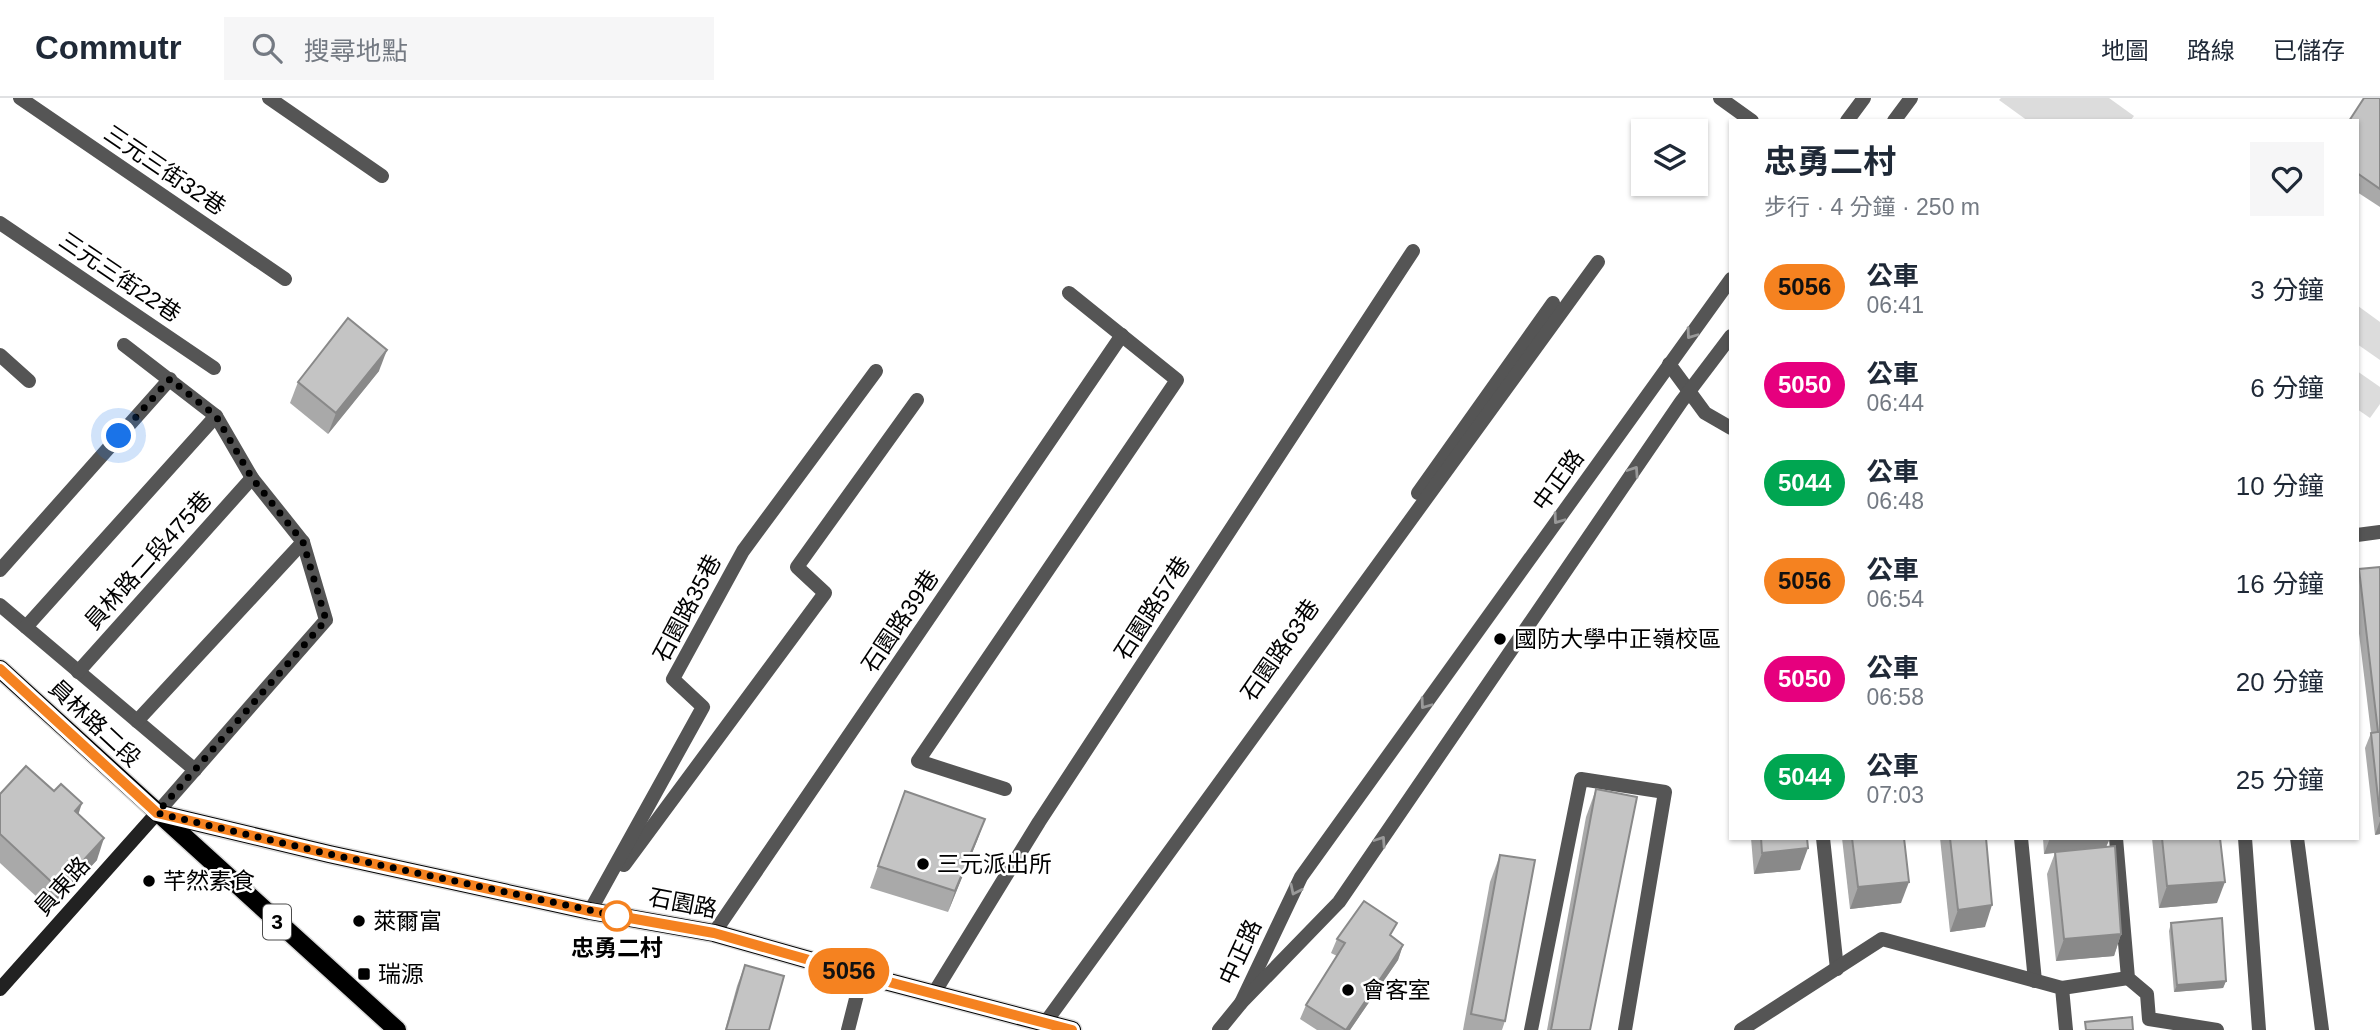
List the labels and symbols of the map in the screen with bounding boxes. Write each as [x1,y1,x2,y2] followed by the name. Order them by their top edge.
[99,120,231,220] street label: 三元三街32巷
[54,227,186,327] street label: 三元三街22巷
[1687,326,1699,339] one-way arrow
[101,418,136,453] your location
[1527,444,1589,516] street label: 中正路
[1626,466,1638,479] one-way arrow
[79,486,217,634] street label: 員林路二段475巷
[1554,511,1566,524] one-way arrow
[648,550,726,666] street label: 石園路35巷
[1109,552,1195,664] street label: 石園路57巷
[856,565,944,677] street label: 石園路39巷
[1236,594,1324,706] street label: 石園路63巷
[1514,626,1721,652] place label: 國防大學中正嶺校區
[1492,631,1508,647] marker: 國防大學中正嶺校區
[44,674,146,772] street label: 員林路二段
[1421,696,1433,709] one-way arrow
[1373,835,1386,848] one-way arrow
[937,851,1052,877] place label: 三元派出所
[29,852,95,920] street label: 員東路
[915,856,931,872] marker: 三元派出所
[163,868,255,894] place label: 芊然素食
[141,873,157,889] marker: 芊然素食
[1289,883,1303,895] one-way arrow
[647,884,719,922] street label: 石園路
[602,901,632,931] marker: 忠勇二村
[263,904,291,940] road number: 3
[373,908,442,934] place label: 萊爾富
[351,913,367,929] marker: 萊爾富
[1214,915,1266,989] street label: 中正路
[571,935,663,961] place label: 忠勇二村
[800,948,898,994] line badge: 5056
[378,961,424,987] place label: 瑞源
[356,966,372,982] marker: 瑞源
[1362,977,1431,1003] place label: 會客室
[1340,982,1356,998] marker: 會客室

